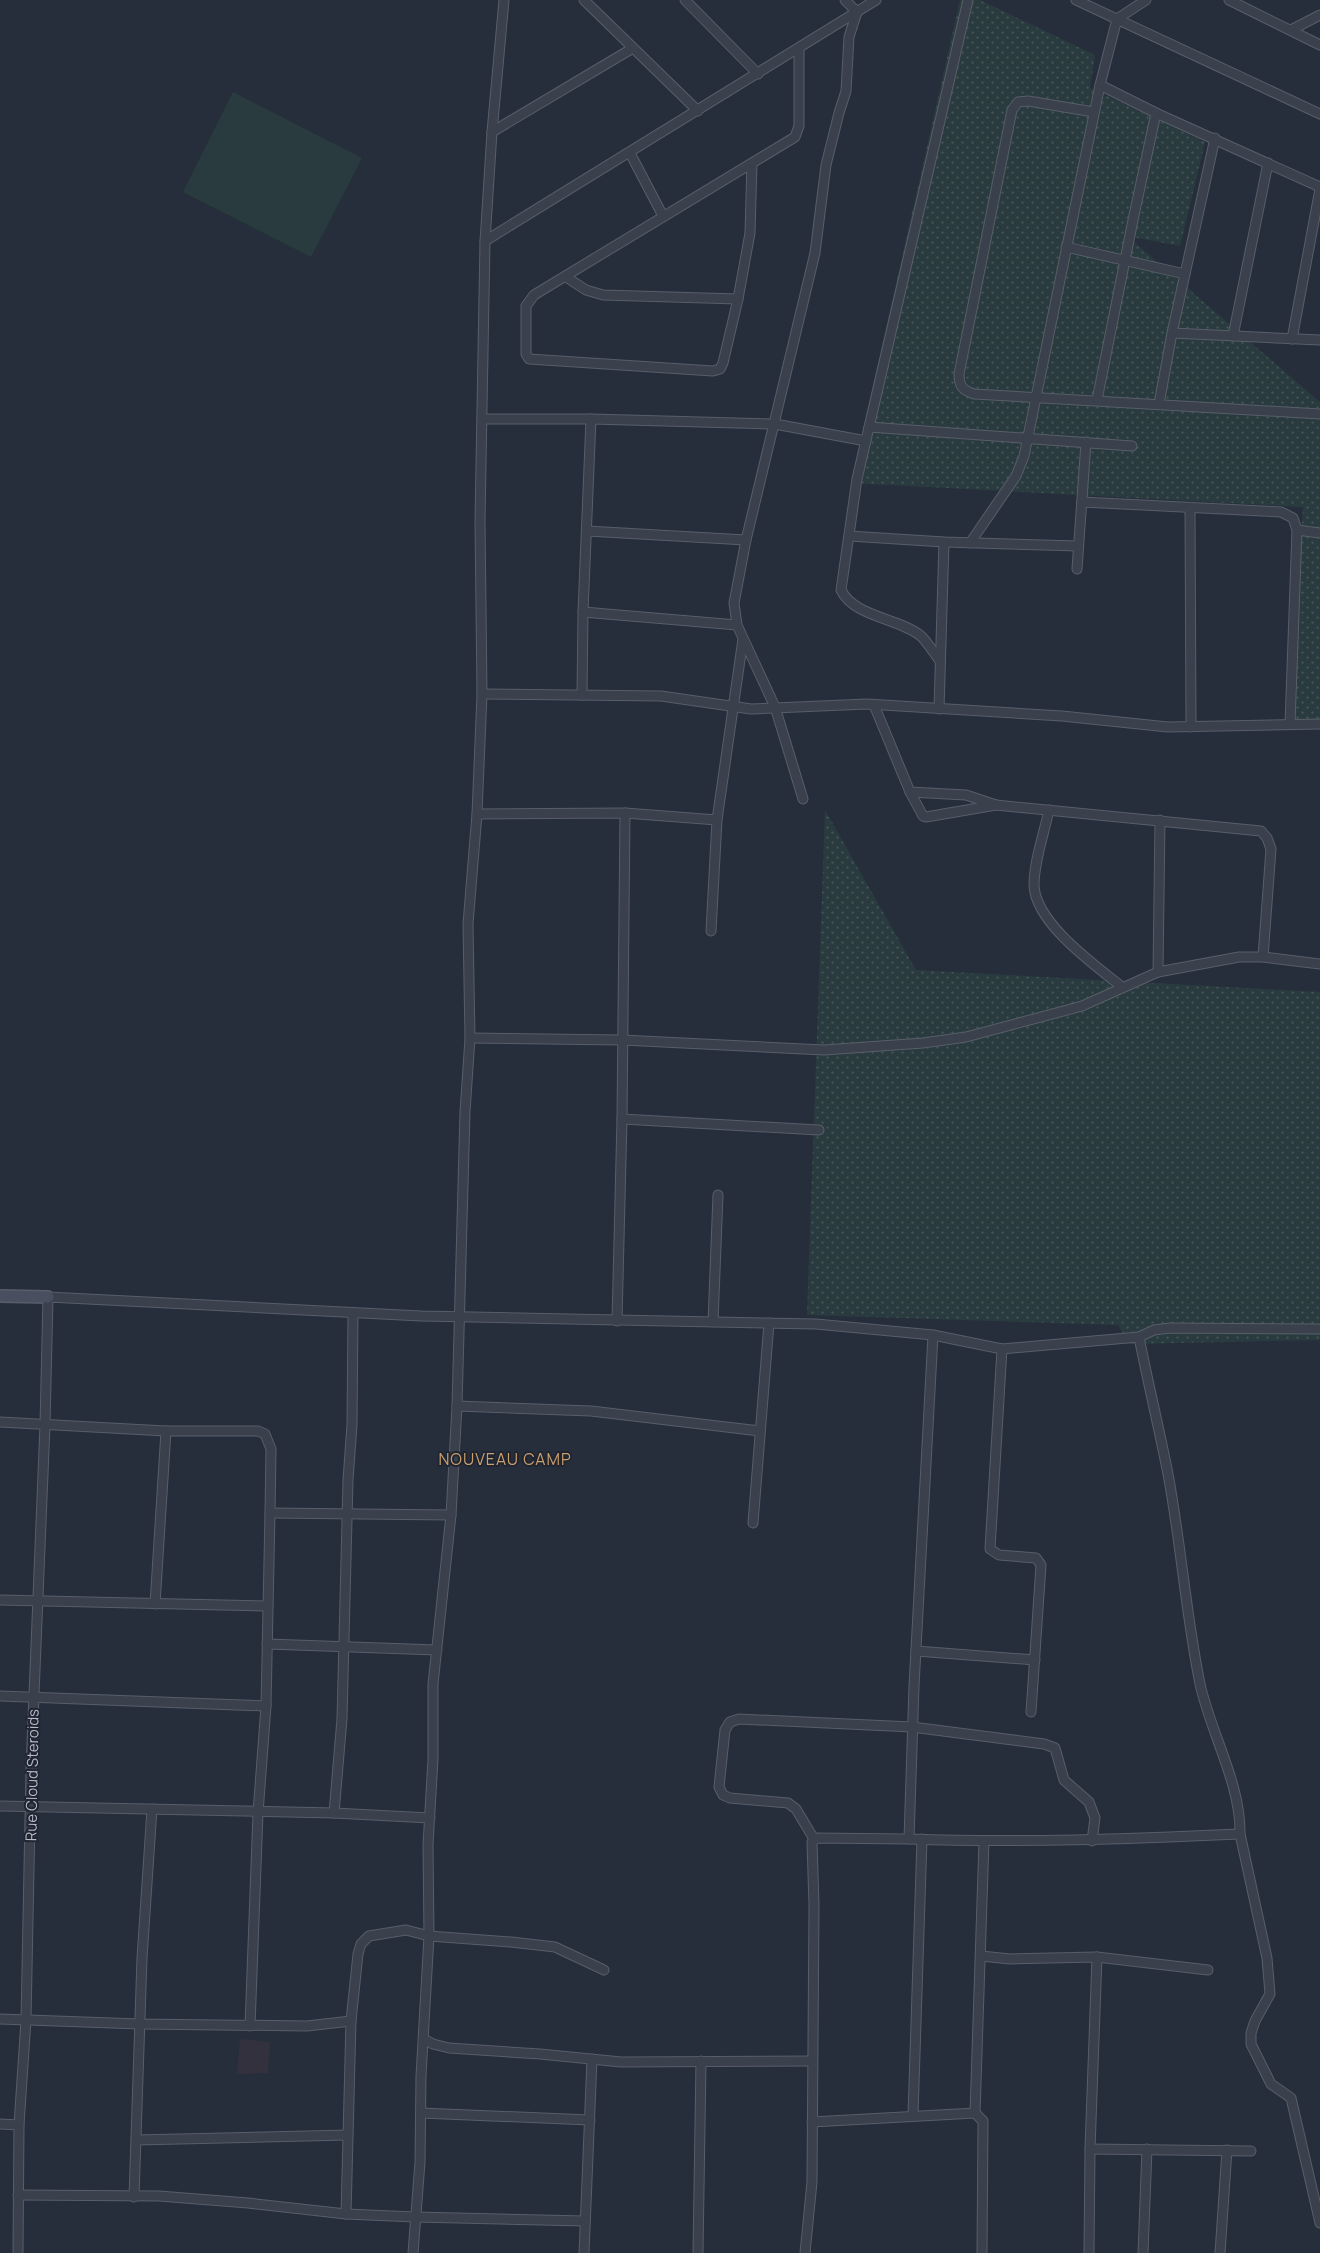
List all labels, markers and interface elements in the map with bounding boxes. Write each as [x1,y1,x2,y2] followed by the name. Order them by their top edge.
[438,1448,572,1470] district label: NOUVEAU CAMP
[20,1709,44,1841] street label: Rue Cloud Steroids

